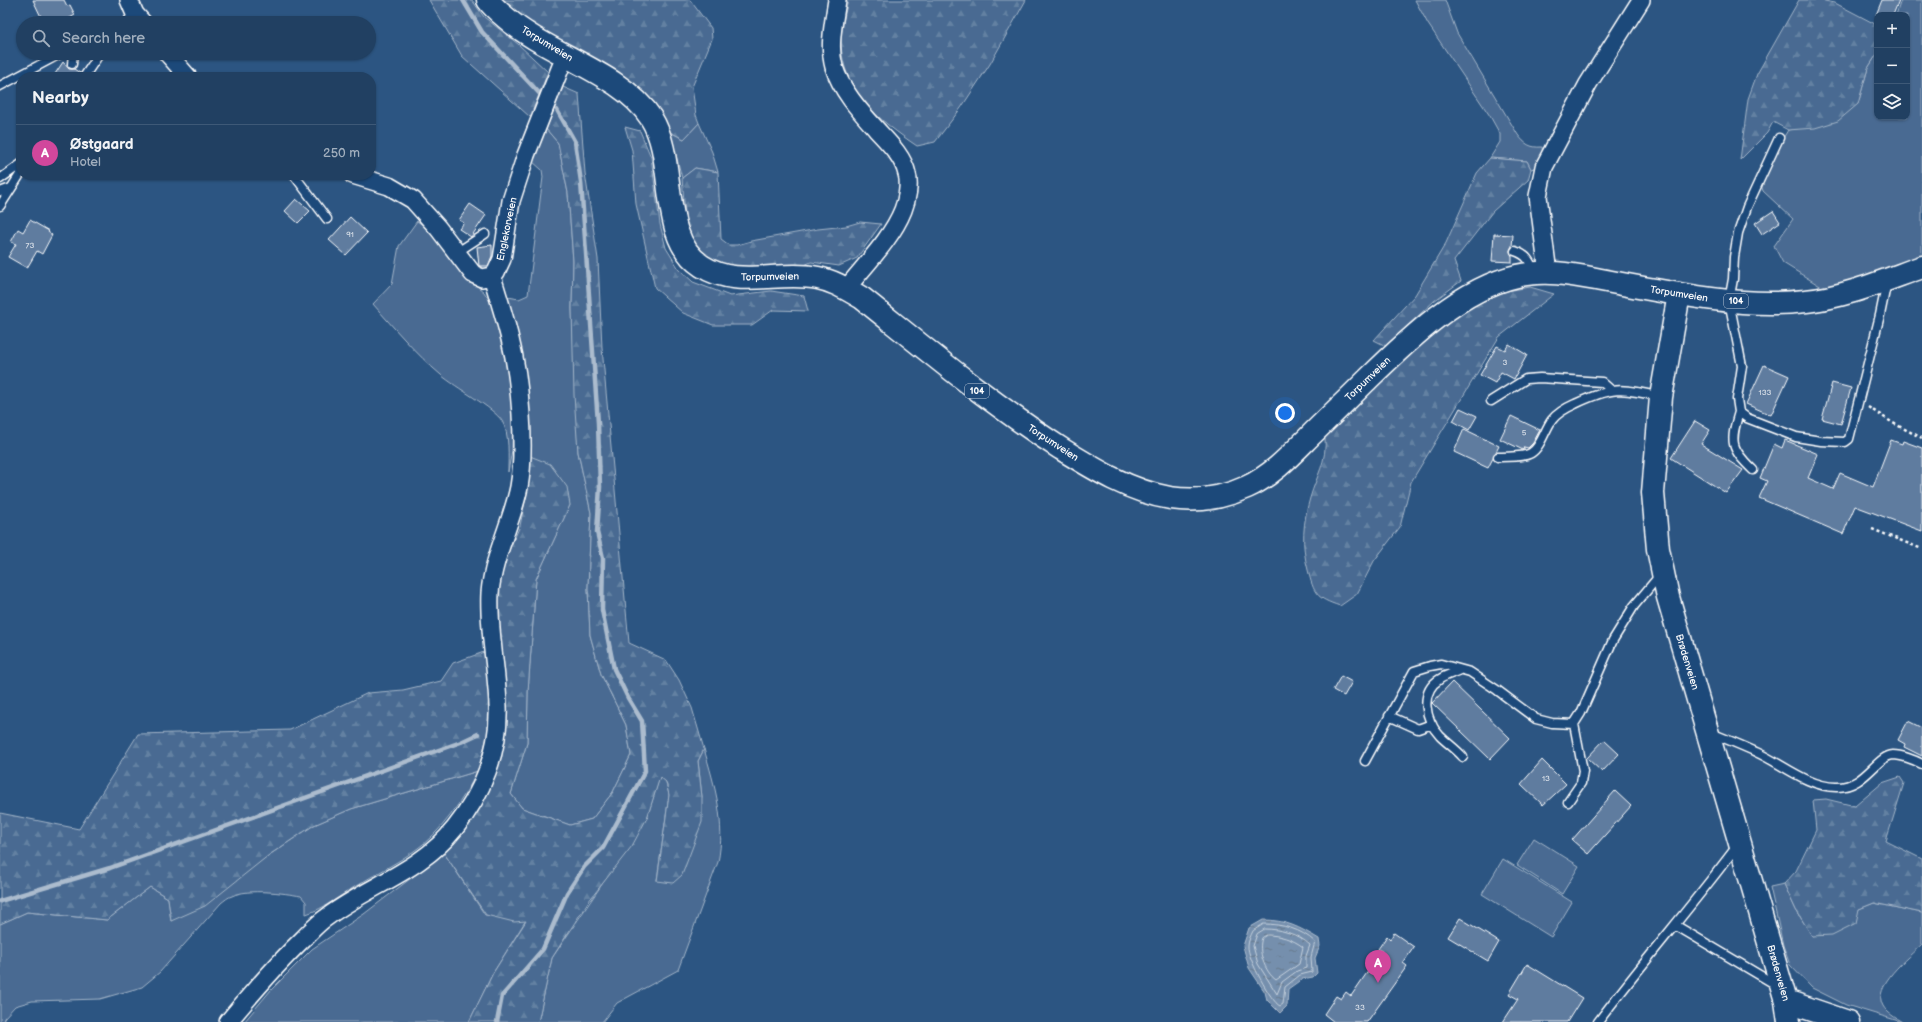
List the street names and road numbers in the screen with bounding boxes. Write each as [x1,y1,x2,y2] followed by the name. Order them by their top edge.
[519,24,575,64] street label: Torpumveien
[494,196,520,262] street label: Englekorveien
[741,270,800,284] street label: Torpumveien
[1649,284,1709,305] street label: Torpumveien
[1724,294,1748,308] road number: 104
[1343,354,1393,404] street label: Torpumveien
[965,384,989,398] road number: 104
[1025,422,1081,464] street label: Torpumveien
[1673,633,1701,692] street label: Brødenveien
[1764,944,1792,1003] street label: Brødenveien

